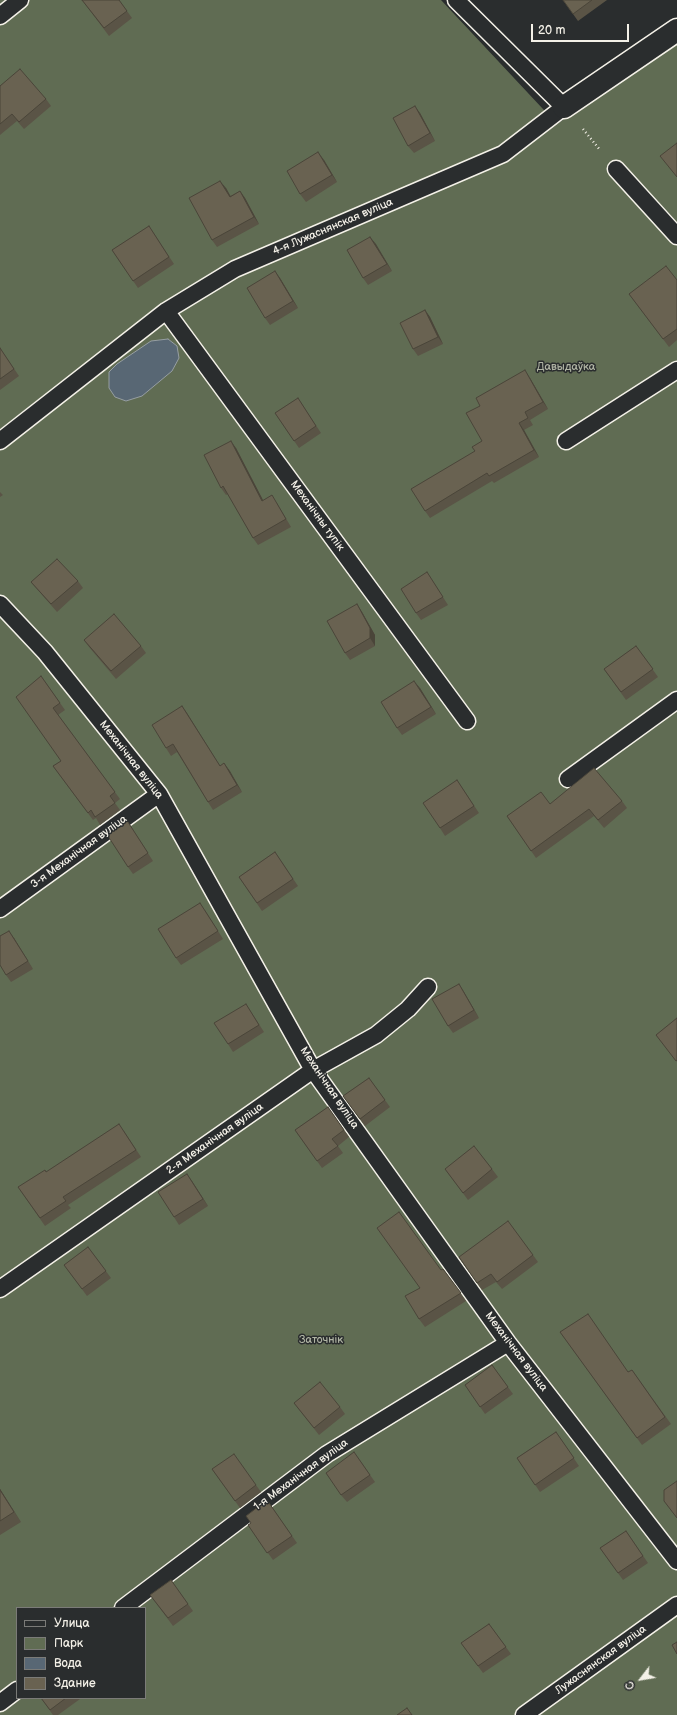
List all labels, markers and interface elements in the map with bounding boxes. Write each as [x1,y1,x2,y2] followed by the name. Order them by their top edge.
[533,16,631,42] scale bar
[538,23,565,38] text: 20 m
[271,196,395,258] street label: 4-я Лужаснянская вуліца
[537,360,595,374] park label: Давыдаўка
[287,478,347,554] street label: Механічны тупік
[96,718,166,802] street label: Механічная вуліца
[28,813,130,891] street label: 3-я Механічная вуліца
[297,1045,361,1131] street label: Механічная вуліца
[164,1100,266,1178] street label: 2-я Механічная вуліца
[482,1310,550,1394] street label: Механічная вуліца
[299,1333,343,1347] park label: Заточнік
[251,1436,351,1514] street label: 1-я Механічная вуліца
[16,1607,146,1699] legend
[54,1616,90,1631] text: Улица
[553,1623,649,1697] street label: Лужаснянская вуліца
[54,1636,83,1651] text: Парк
[54,1656,82,1671] text: Вода
[621,1659,661,1699] north arrow
[54,1676,96,1691] text: Здание
[623,1679,638,1692] text: С

